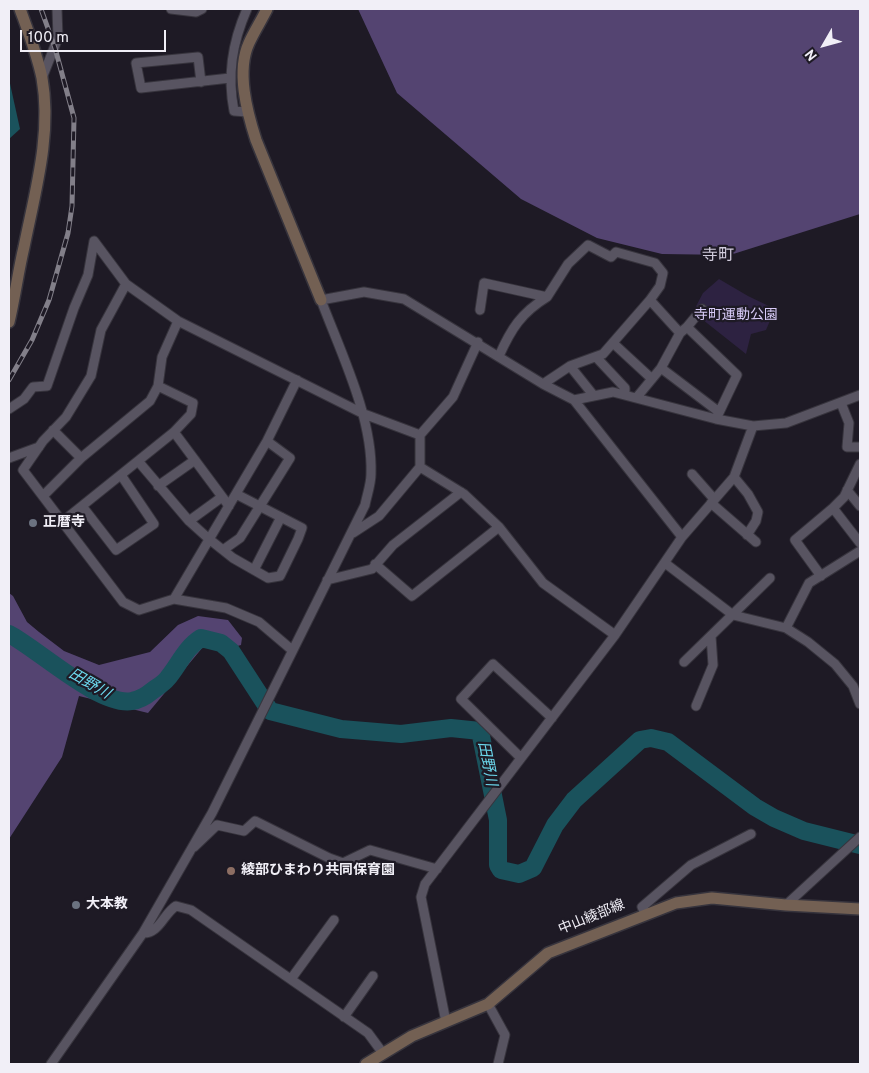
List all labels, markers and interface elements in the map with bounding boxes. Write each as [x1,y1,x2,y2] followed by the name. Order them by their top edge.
[22,20,169,52] scale bar
[799,20,849,70] north arrow
[28,29,69,48] text: 100 m
[802,45,822,64] text: N
[702,247,734,267] district label: 寺町
[694,308,778,324] park label: 寺町運動公園
[43,515,85,531] place label: 正暦寺
[27,517,39,529] marker: 正暦寺
[65,666,113,704] water label: 田野川
[473,740,499,788] water label: 田野川
[241,863,395,879] place label: 綾部ひまわり共同保育園
[225,865,237,877] marker: 綾部ひまわり共同保育園
[86,897,128,913] place label: 大本教
[556,897,628,939] street label: 中山綾部線
[70,899,82,911] marker: 大本教

